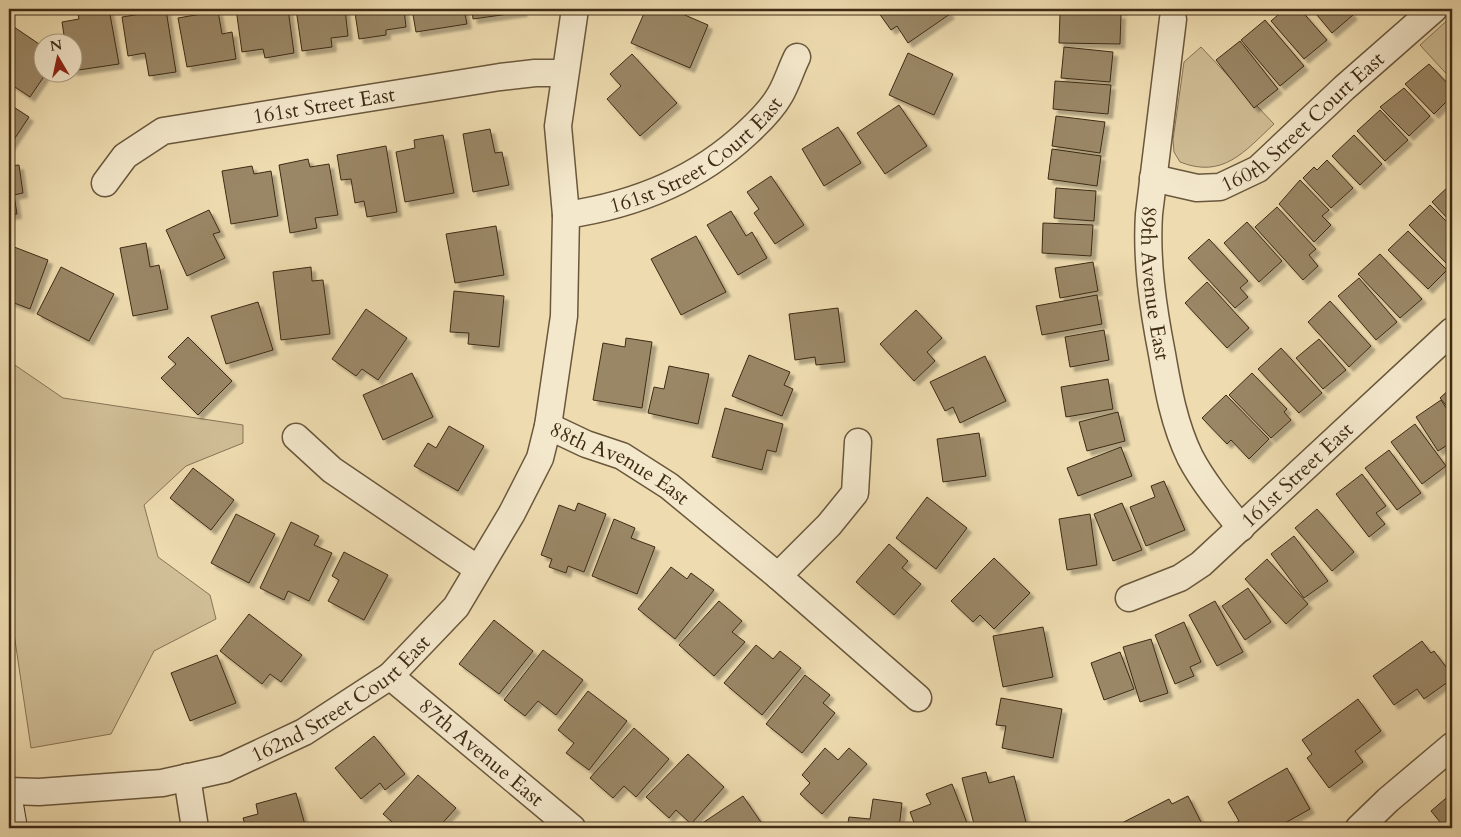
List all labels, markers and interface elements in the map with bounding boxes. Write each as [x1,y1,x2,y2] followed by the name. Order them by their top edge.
[32,32,82,82] north arrow
[49,35,64,56] text: N
[1216,44,1391,199] street label: 160th Street Court East
[251,79,397,131] street label: 161st Street East
[606,91,789,220] street label: 161st Street Court East
[1134,204,1177,363] street label: 89th Avenue East
[545,414,696,512] street label: 88th Avenue East
[1235,415,1360,534] street label: 161st Street East
[246,628,437,769] street label: 162nd Street Court East
[413,692,550,813] street label: 87th Avenue East

